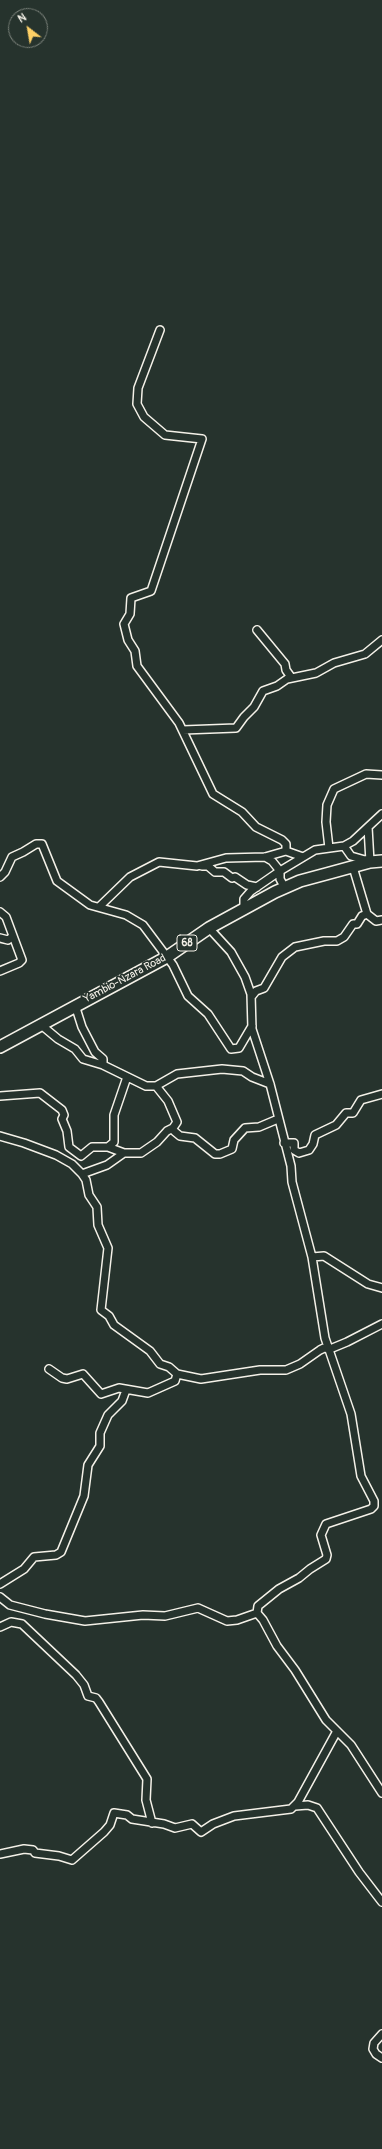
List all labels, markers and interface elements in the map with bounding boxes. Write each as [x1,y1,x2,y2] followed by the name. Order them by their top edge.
[8,8,48,48] north arrow
[16,11,29,26] text: N
[177,935,197,951] road number: 68
[82,952,168,1006] street label: Yambio-Nzara Road

